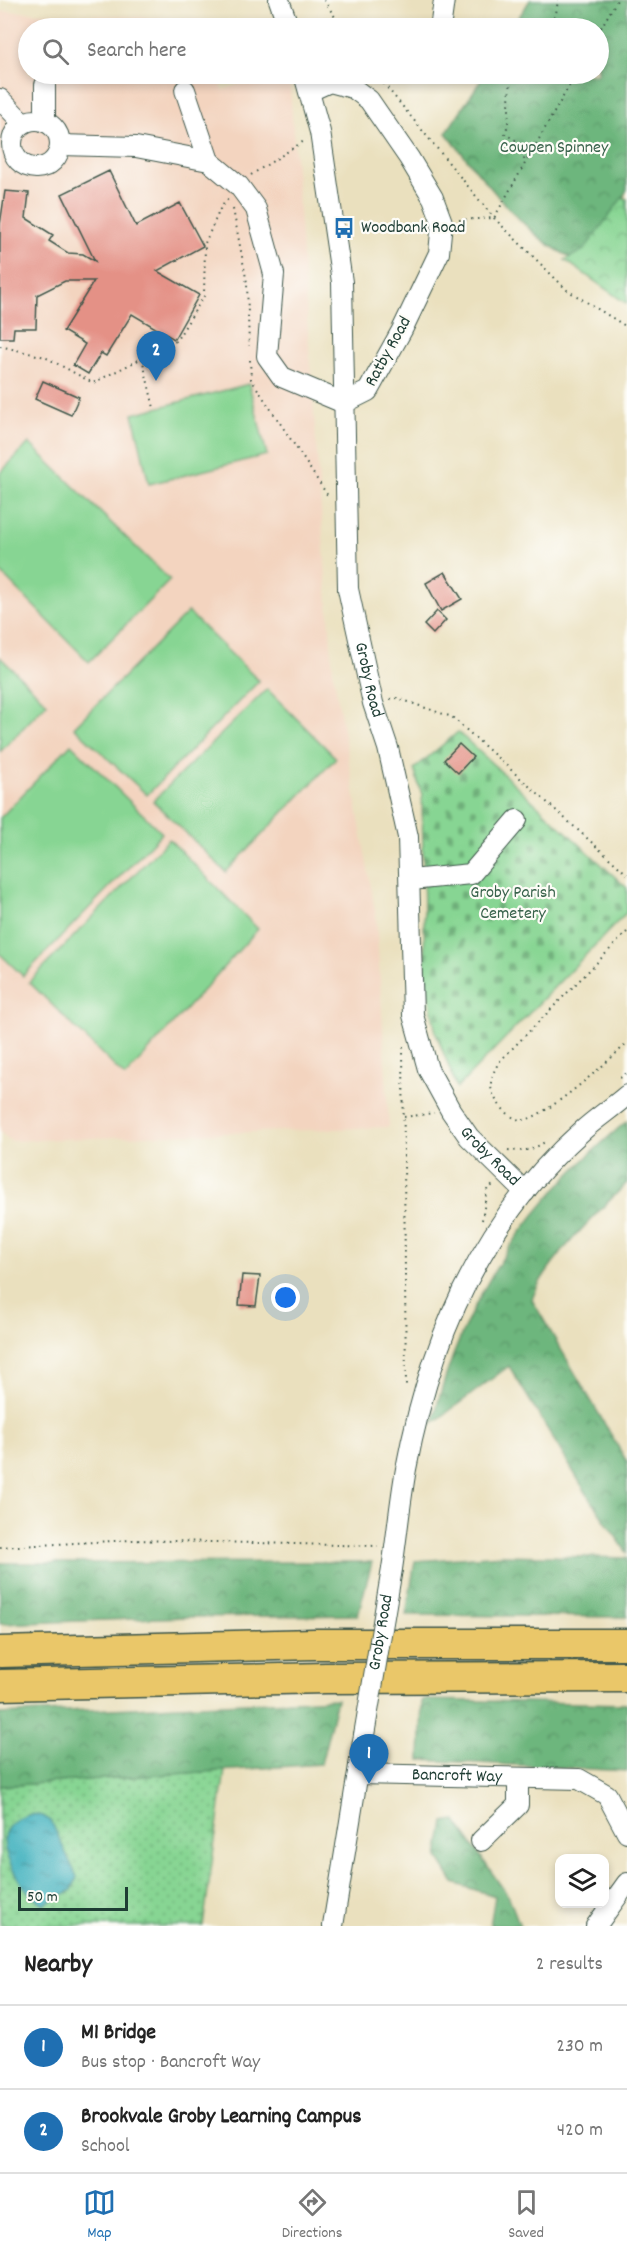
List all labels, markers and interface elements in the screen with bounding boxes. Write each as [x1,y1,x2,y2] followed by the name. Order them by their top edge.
[18,18,609,84] search box
[39,35,72,68] icon: search
[87,36,186,67] text: Search here
[500,136,609,161] park label: Cowpen Spinney
[332,216,356,240] bus stop icon: Woodbank Road
[361,216,466,241] place label: Woodbank Road
[359,312,419,392] street label: Ratby Road
[136,332,176,381] pin: 2
[348,640,390,721] street label: Groby Road
[470,881,556,927] park label: Groby Parish Cemetery
[453,1122,525,1193] street label: Groby Road
[271,1283,300,1312] your location
[363,1593,400,1672] street label: Groby Road
[350,1734,388,1784] pin: 1
[411,1763,503,1790] street label: Bancroft Way
[555,1854,609,1908] map controls
[555,1854,609,1908] button: layers
[18,1884,128,1912] scale bar
[27,1886,58,1909] text: 50 m
[24,1947,92,1984] text: Nearby
[536,1951,603,1979] text: 2 results
[81,2018,156,2049] text: M1 Bridge
[41,2033,46,2061] text: 1
[556,2033,603,2061] text: 230 m
[81,2049,260,2077] text: Bus stop · Bancroft Way
[81,2102,362,2133] text: Brookvale Groby Learning Campus
[39,2117,48,2145] text: 2
[557,2117,603,2145] text: 420 m
[81,2133,130,2161] text: School
[83,2186,116,2245] tab: Map
[282,2186,342,2245] tab: Directions
[508,2186,544,2245] tab: Saved

